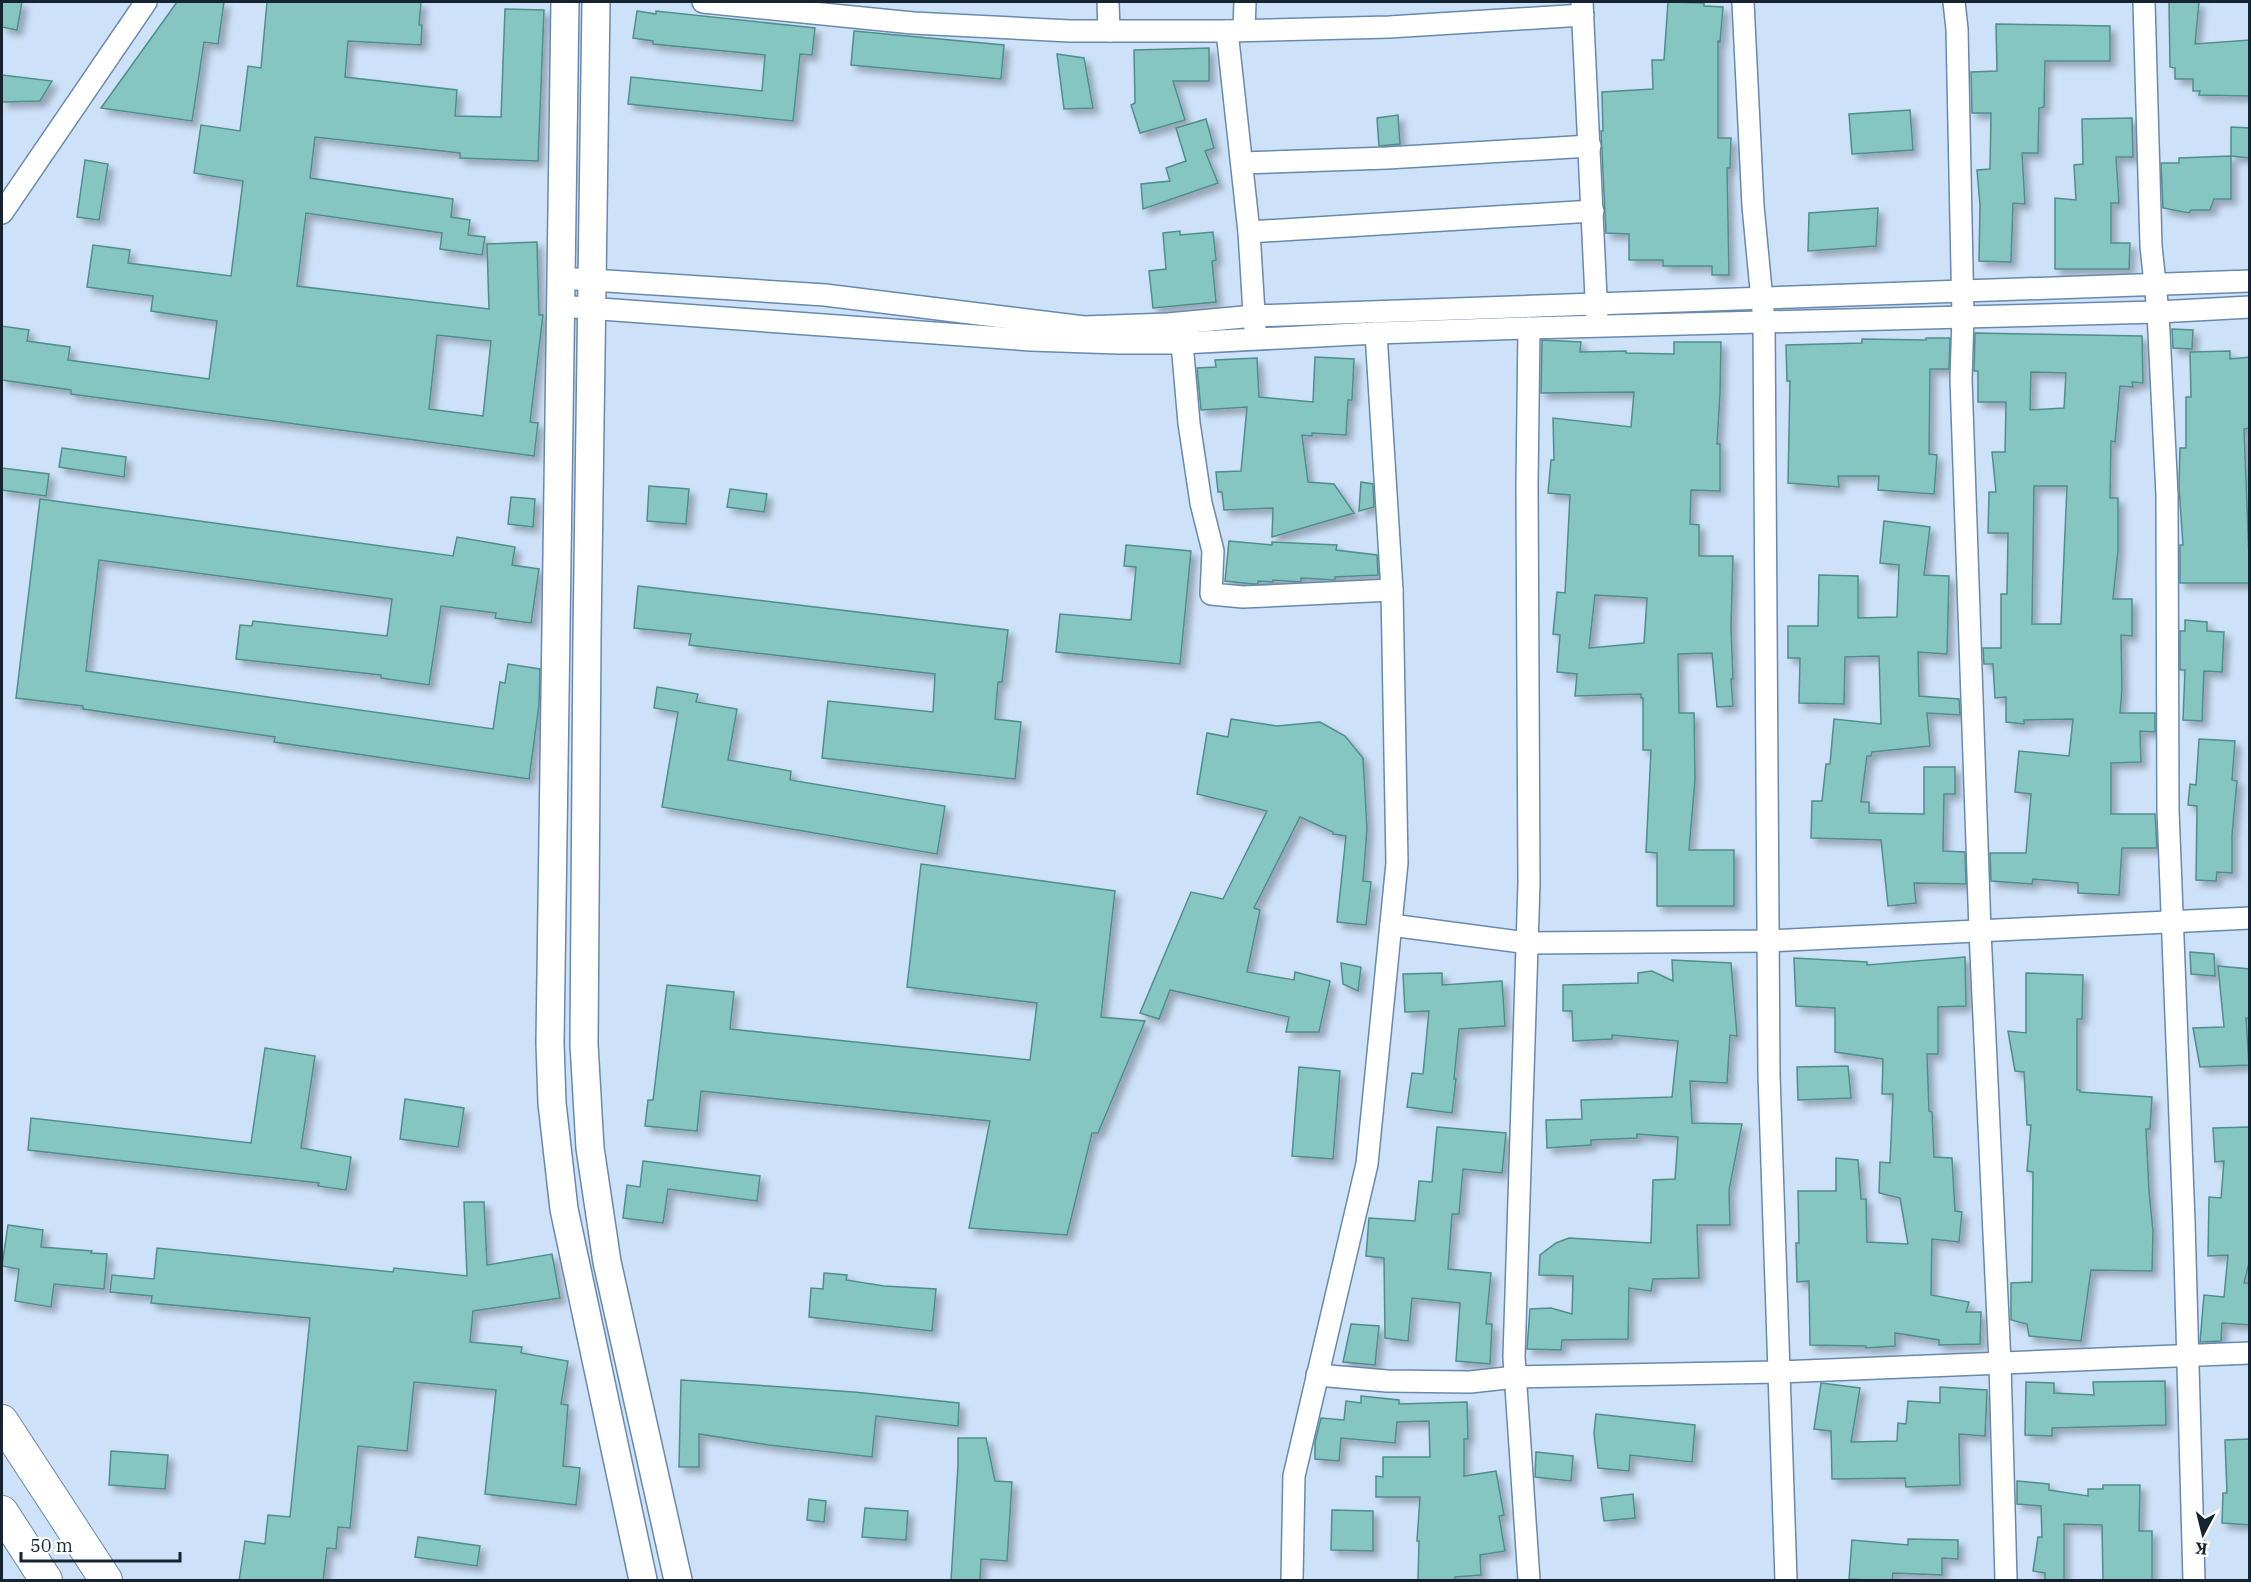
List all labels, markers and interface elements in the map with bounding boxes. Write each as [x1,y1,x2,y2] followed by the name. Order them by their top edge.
[2173,1504,2233,1564] north arrow
[21,1525,180,1563] scale bar
[30,1534,73,1557] text: 50 m
[2193,1538,2208,1560] text: K

